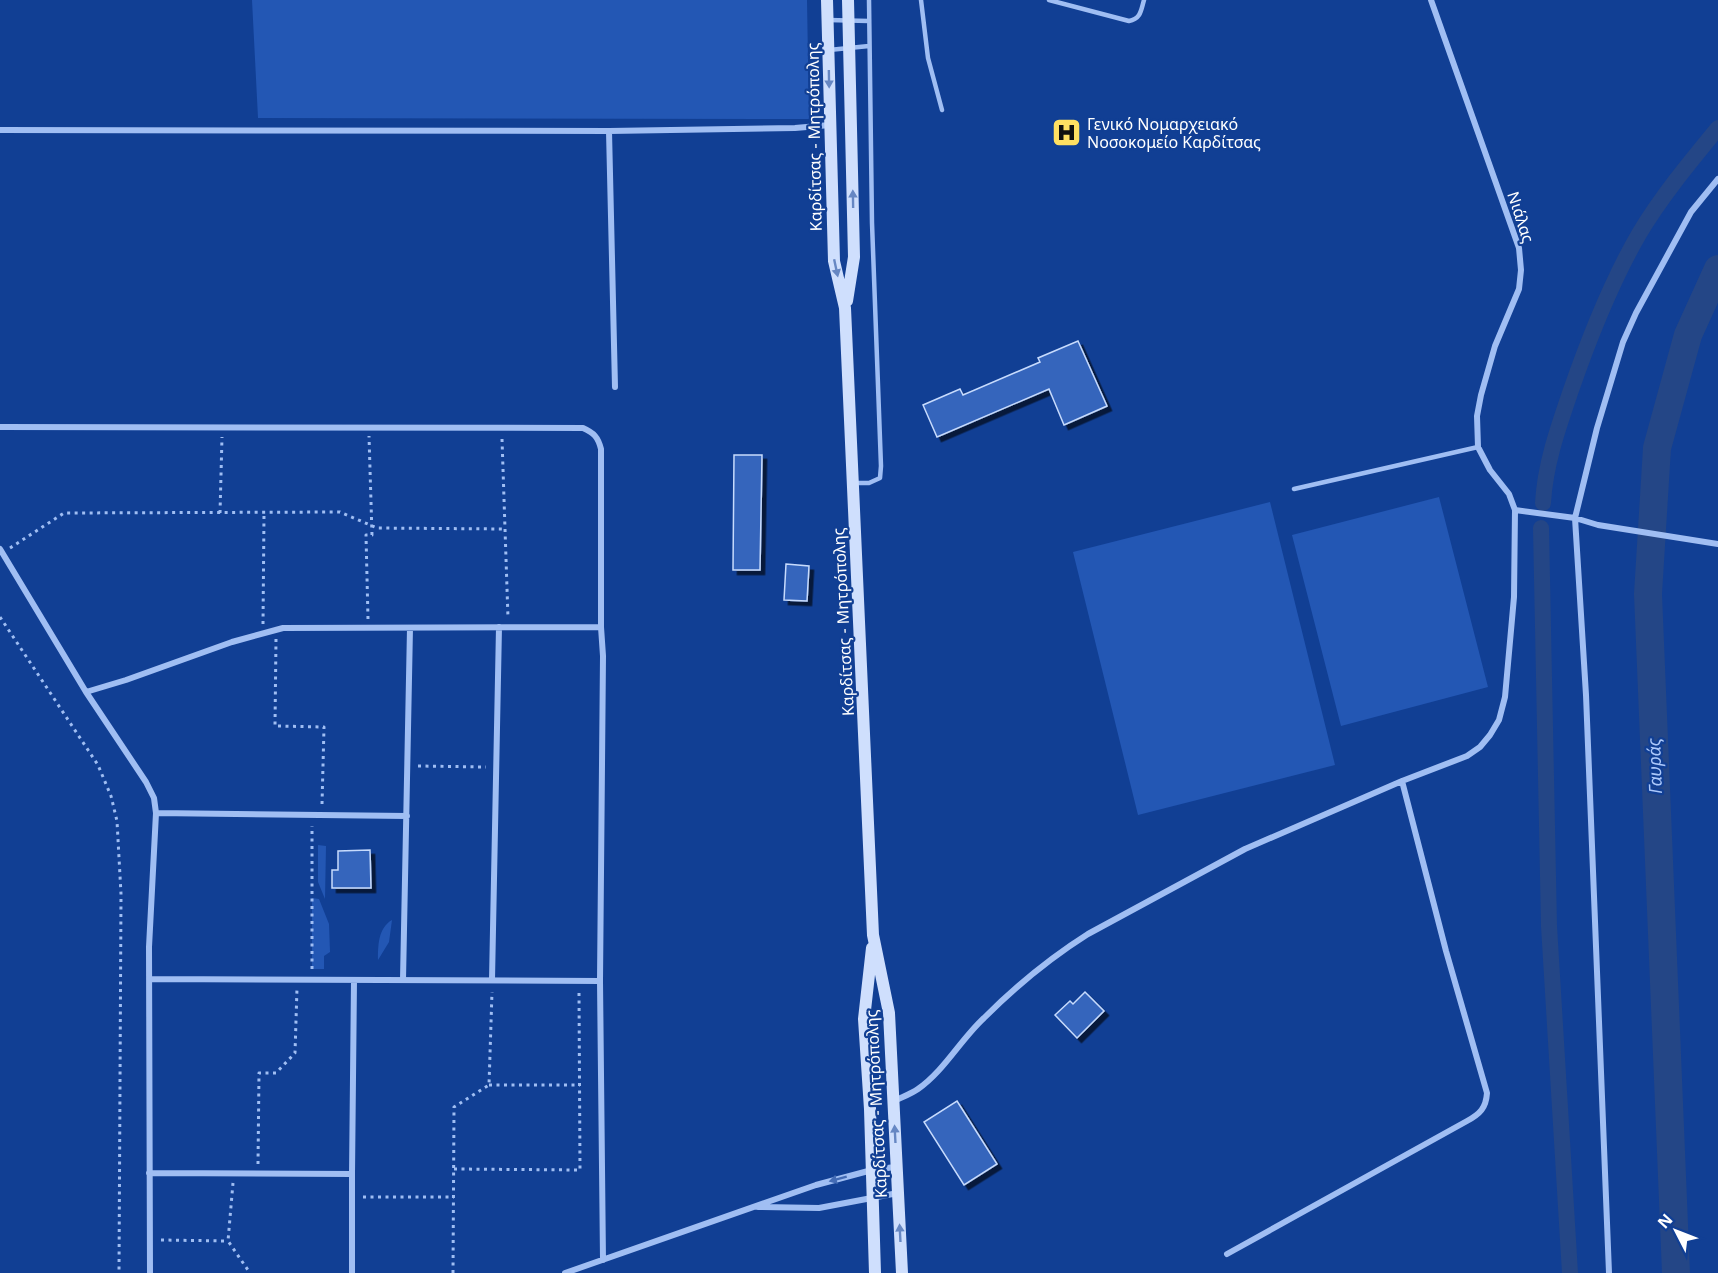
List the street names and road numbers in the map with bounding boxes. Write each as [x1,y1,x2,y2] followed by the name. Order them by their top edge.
[801,42,827,231] street label: Καρδίτσας - Μητρόπολης
[1502,188,1540,246] street label: Νιάλας
[827,527,859,717] street label: Καρδίτσας - Μητρόπολης
[860,1009,892,1199] street label: Καρδίτσας - Μητρόπολης

